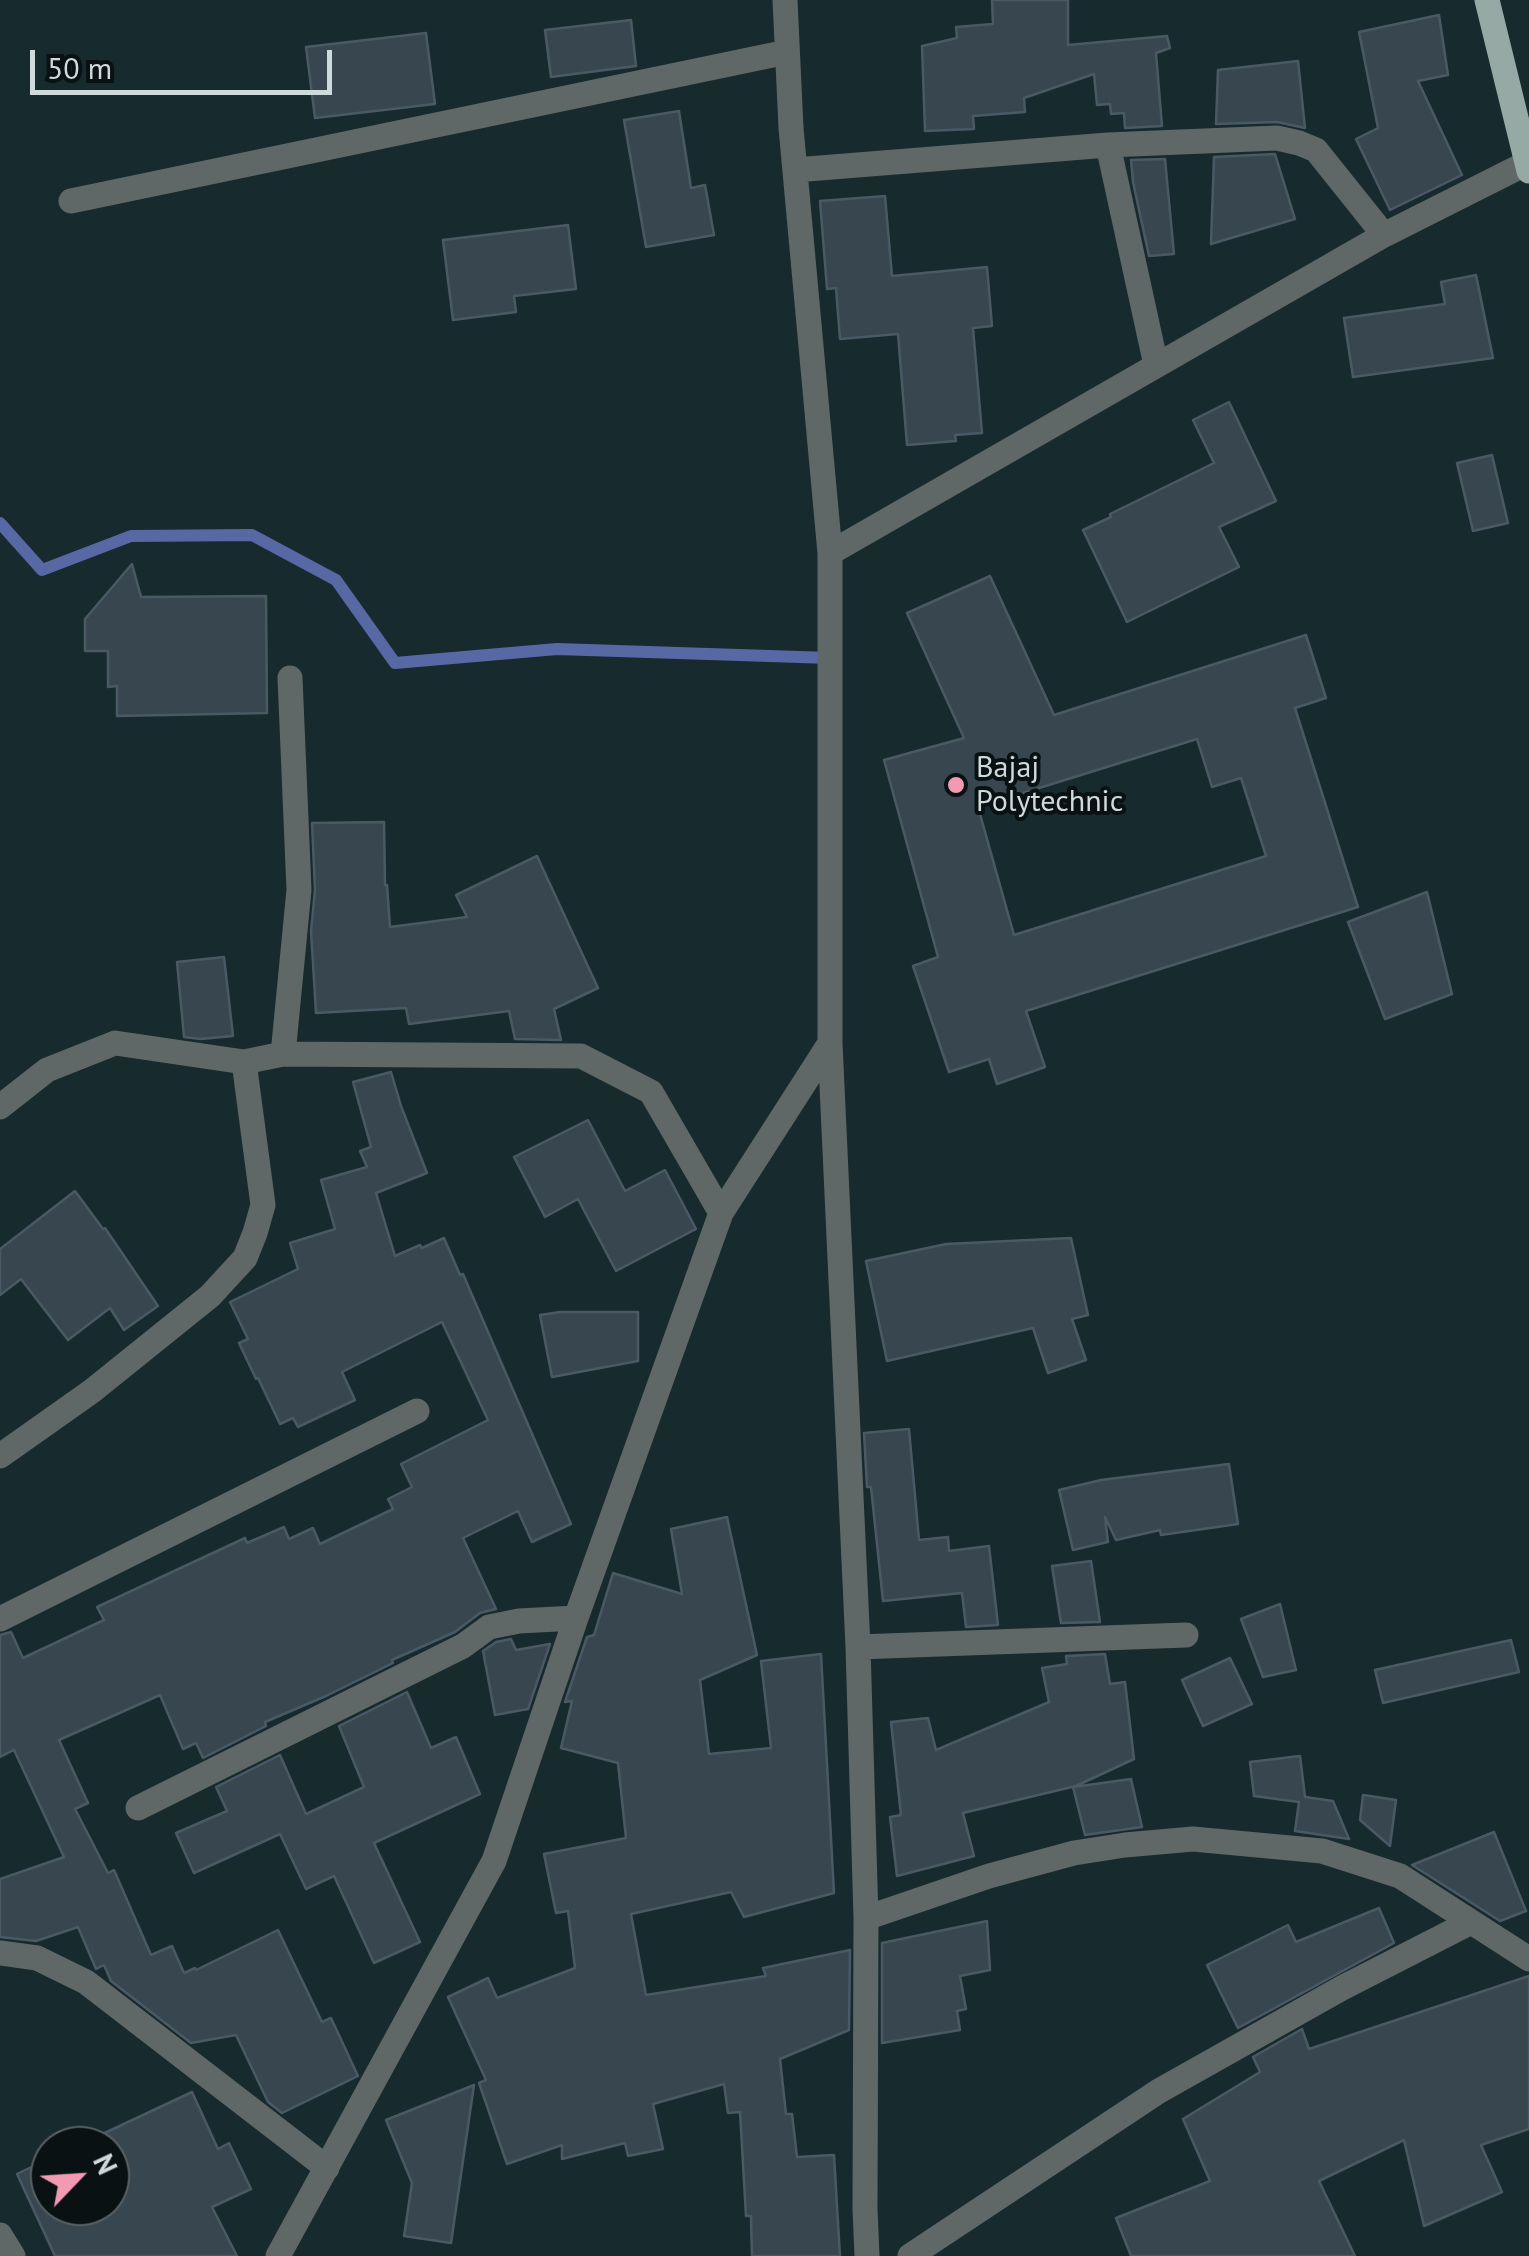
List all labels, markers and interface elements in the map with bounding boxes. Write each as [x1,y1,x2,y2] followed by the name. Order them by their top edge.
[35,30,338,92] scale bar
[47,48,112,87] text: 50 m
[976,750,1123,820] place label: Bajaj Polytechnic
[945,774,967,796] marker: Bajaj Polytechnic
[30,2126,130,2226] north arrow
[85,2148,126,2180] text: N

